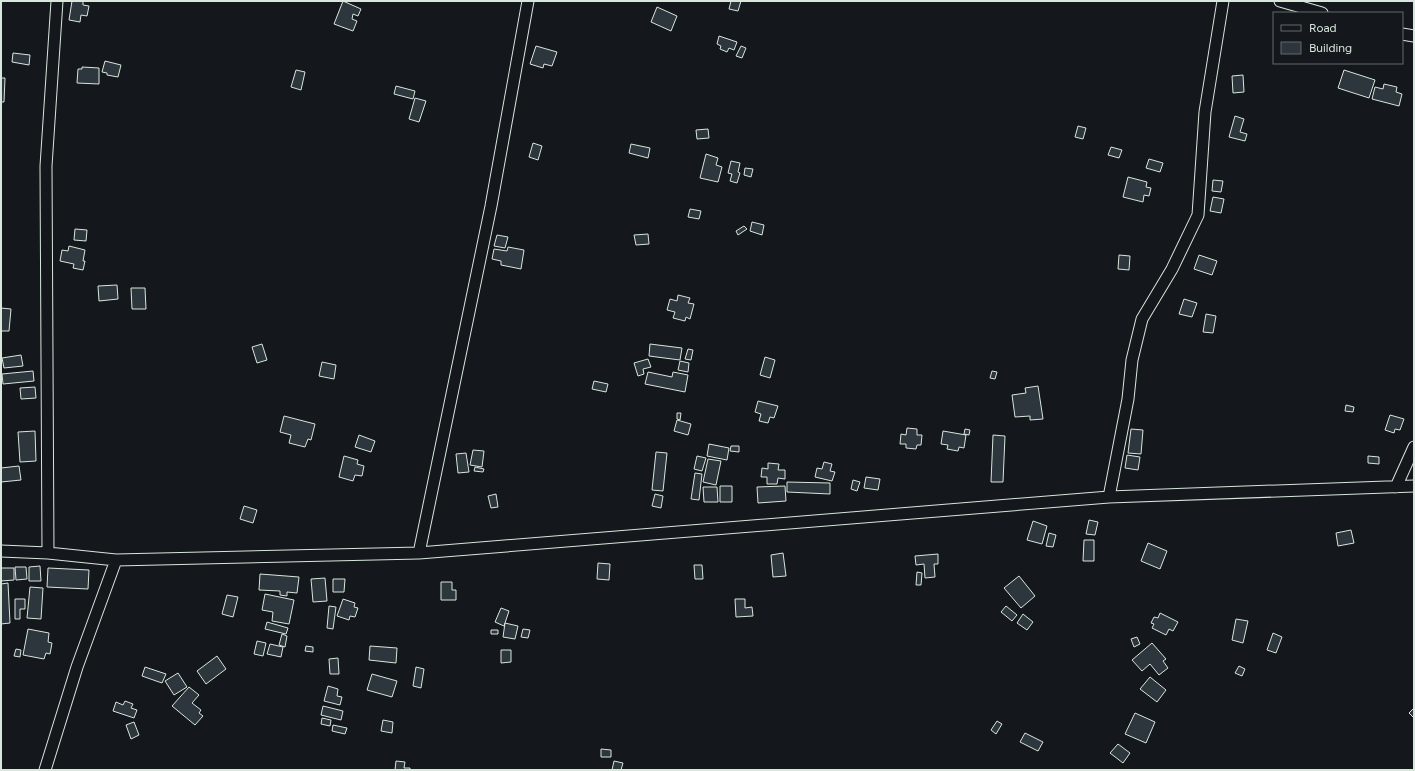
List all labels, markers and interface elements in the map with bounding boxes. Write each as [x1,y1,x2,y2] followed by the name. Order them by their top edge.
[1273,12,1403,64] legend
[1309,21,1337,35] text: Road
[1309,41,1352,55] text: Building

